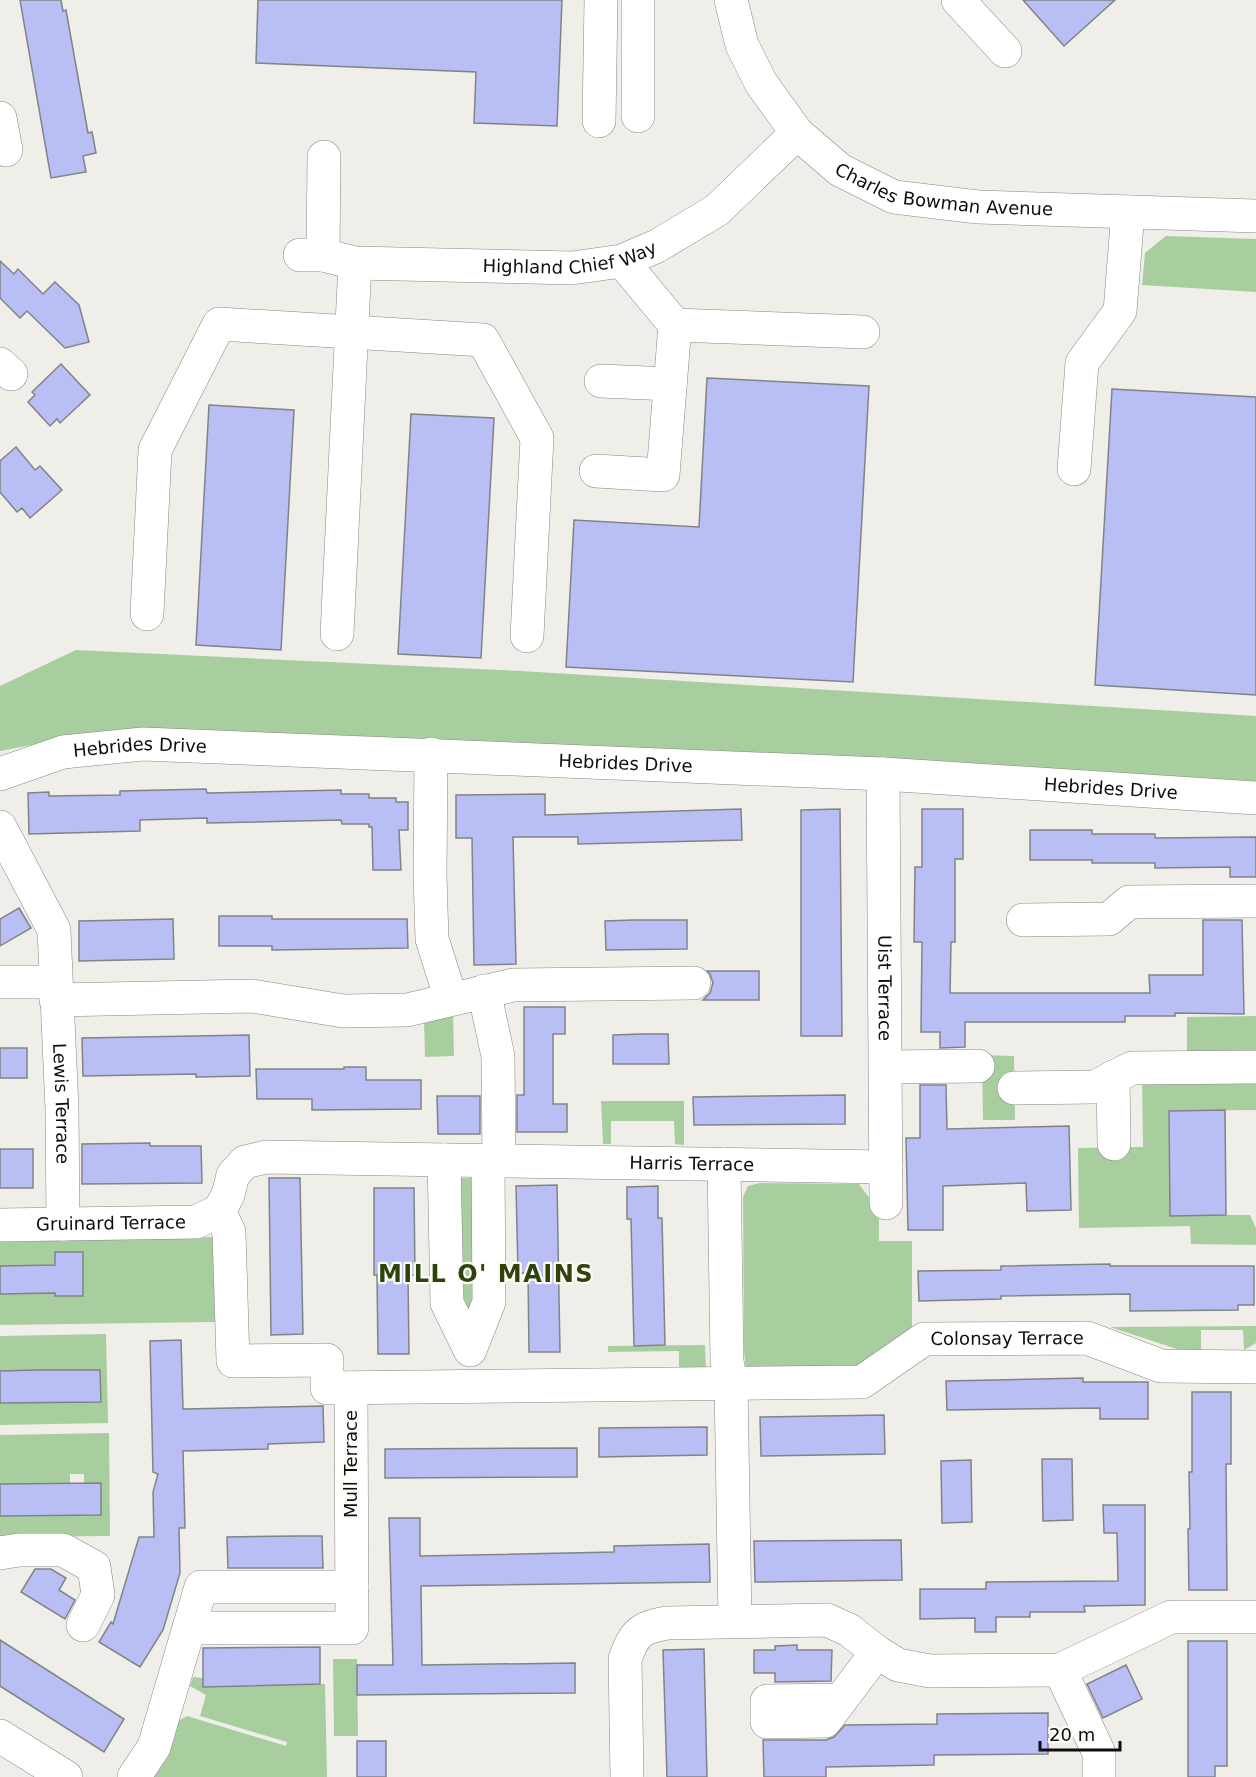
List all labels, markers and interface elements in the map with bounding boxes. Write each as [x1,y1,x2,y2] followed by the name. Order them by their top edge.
[832,158,1053,219] street label: Charles Bowman Avenue
[482,236,660,278] street label: Highland Chief Way
[72,733,207,761] street label: Hebrides Drive
[558,750,693,776] street label: Hebrides Drive
[1043,773,1178,803] street label: Hebrides Drive
[874,935,896,1041] street label: Uist Terrace
[49,1042,73,1164] street label: Lewis Terrace
[629,1152,754,1175] street label: Harris Terrace
[36,1211,186,1234] street label: Gruinard Terrace
[378,1260,594,1288] district label: MILL O' MAINS
[930,1327,1084,1349] street label: Colonsay Terrace
[340,1410,361,1518] street label: Mull Terrace
[1040,1714,1120,1752] scale bar
[1049,1724,1095,1745] text: 20 m

